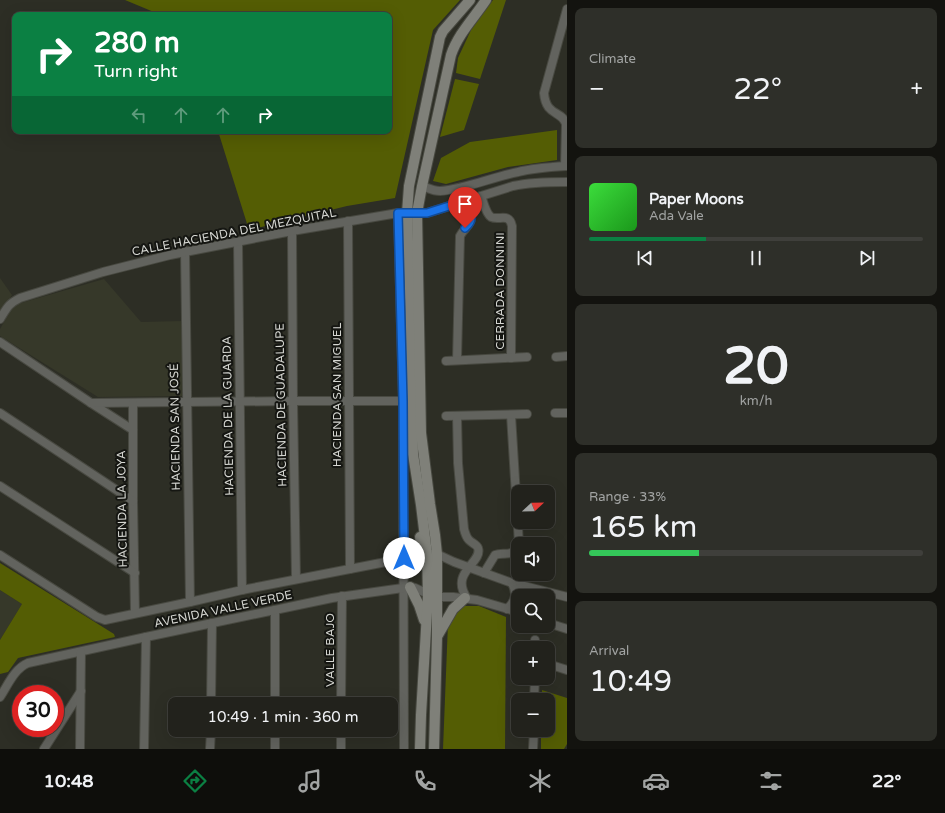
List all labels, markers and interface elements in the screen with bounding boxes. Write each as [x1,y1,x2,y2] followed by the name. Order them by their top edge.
[94,26,180,60] text: 280 m
[28,28,80,80] icon: right
[589,51,636,67] text: Climate
[94,60,178,82] text: Turn right
[733,71,782,108] text: 22°
[589,76,605,102] text: −
[911,76,923,102] text: +
[128,104,150,126] icon: left
[170,104,192,126] icon: ahead
[212,104,234,126] icon: ahead
[254,104,276,126] icon: right
[448,187,482,228] pin
[649,190,744,208] text: Paper Moons
[454,193,476,215] icon: arrive
[131,205,337,259] street label: CALLE HACIENDA DEL MEZQUITAL
[649,208,704,224] text: Ada Vale
[493,232,507,350] street label: CERRADA DONNINI
[634,247,656,269] icon: previous
[745,247,767,269] icon: pause
[856,247,878,269] icon: next
[273,323,289,487] street label: HACIENDA DE GUADALUPE
[330,323,344,467] street label: HACIENDA SAN MIGUEL
[723,335,789,398] text: 20
[220,336,236,496] street label: HACIENDA DE LA GUARDA
[167,363,183,491] street label: HACIENDA SAN JOSÉ
[740,393,772,409] text: km/h
[114,450,130,568] street label: HACIENDA LA JOYA
[511,485,555,529] north arrow
[511,485,555,737] map controls
[589,489,666,505] text: Range · 33%
[589,509,697,546] text: 165 km
[383,537,425,579] position arrow
[511,537,555,581] button: sound
[153,587,294,630] street label: AVENIDA VALLE VERDE
[511,589,555,633] button: search
[323,613,337,687] street label: VALLE BAJO
[511,641,555,685] button: +
[589,643,629,659] text: Arrival
[589,663,672,700] text: 10:49
[12,685,64,737] speed limit sign: 30
[511,693,555,737] button: −
[208,708,358,726] text: 10:49 · 1 min · 360 m
[181,767,209,795] icon: directions
[296,767,324,795] icon: music
[411,767,439,795] icon: phone
[526,767,554,795] icon: climate
[642,767,670,795] icon: car
[757,767,785,795] icon: filters
[44,770,94,792] text: 10:48
[872,770,901,792] text: 22°

